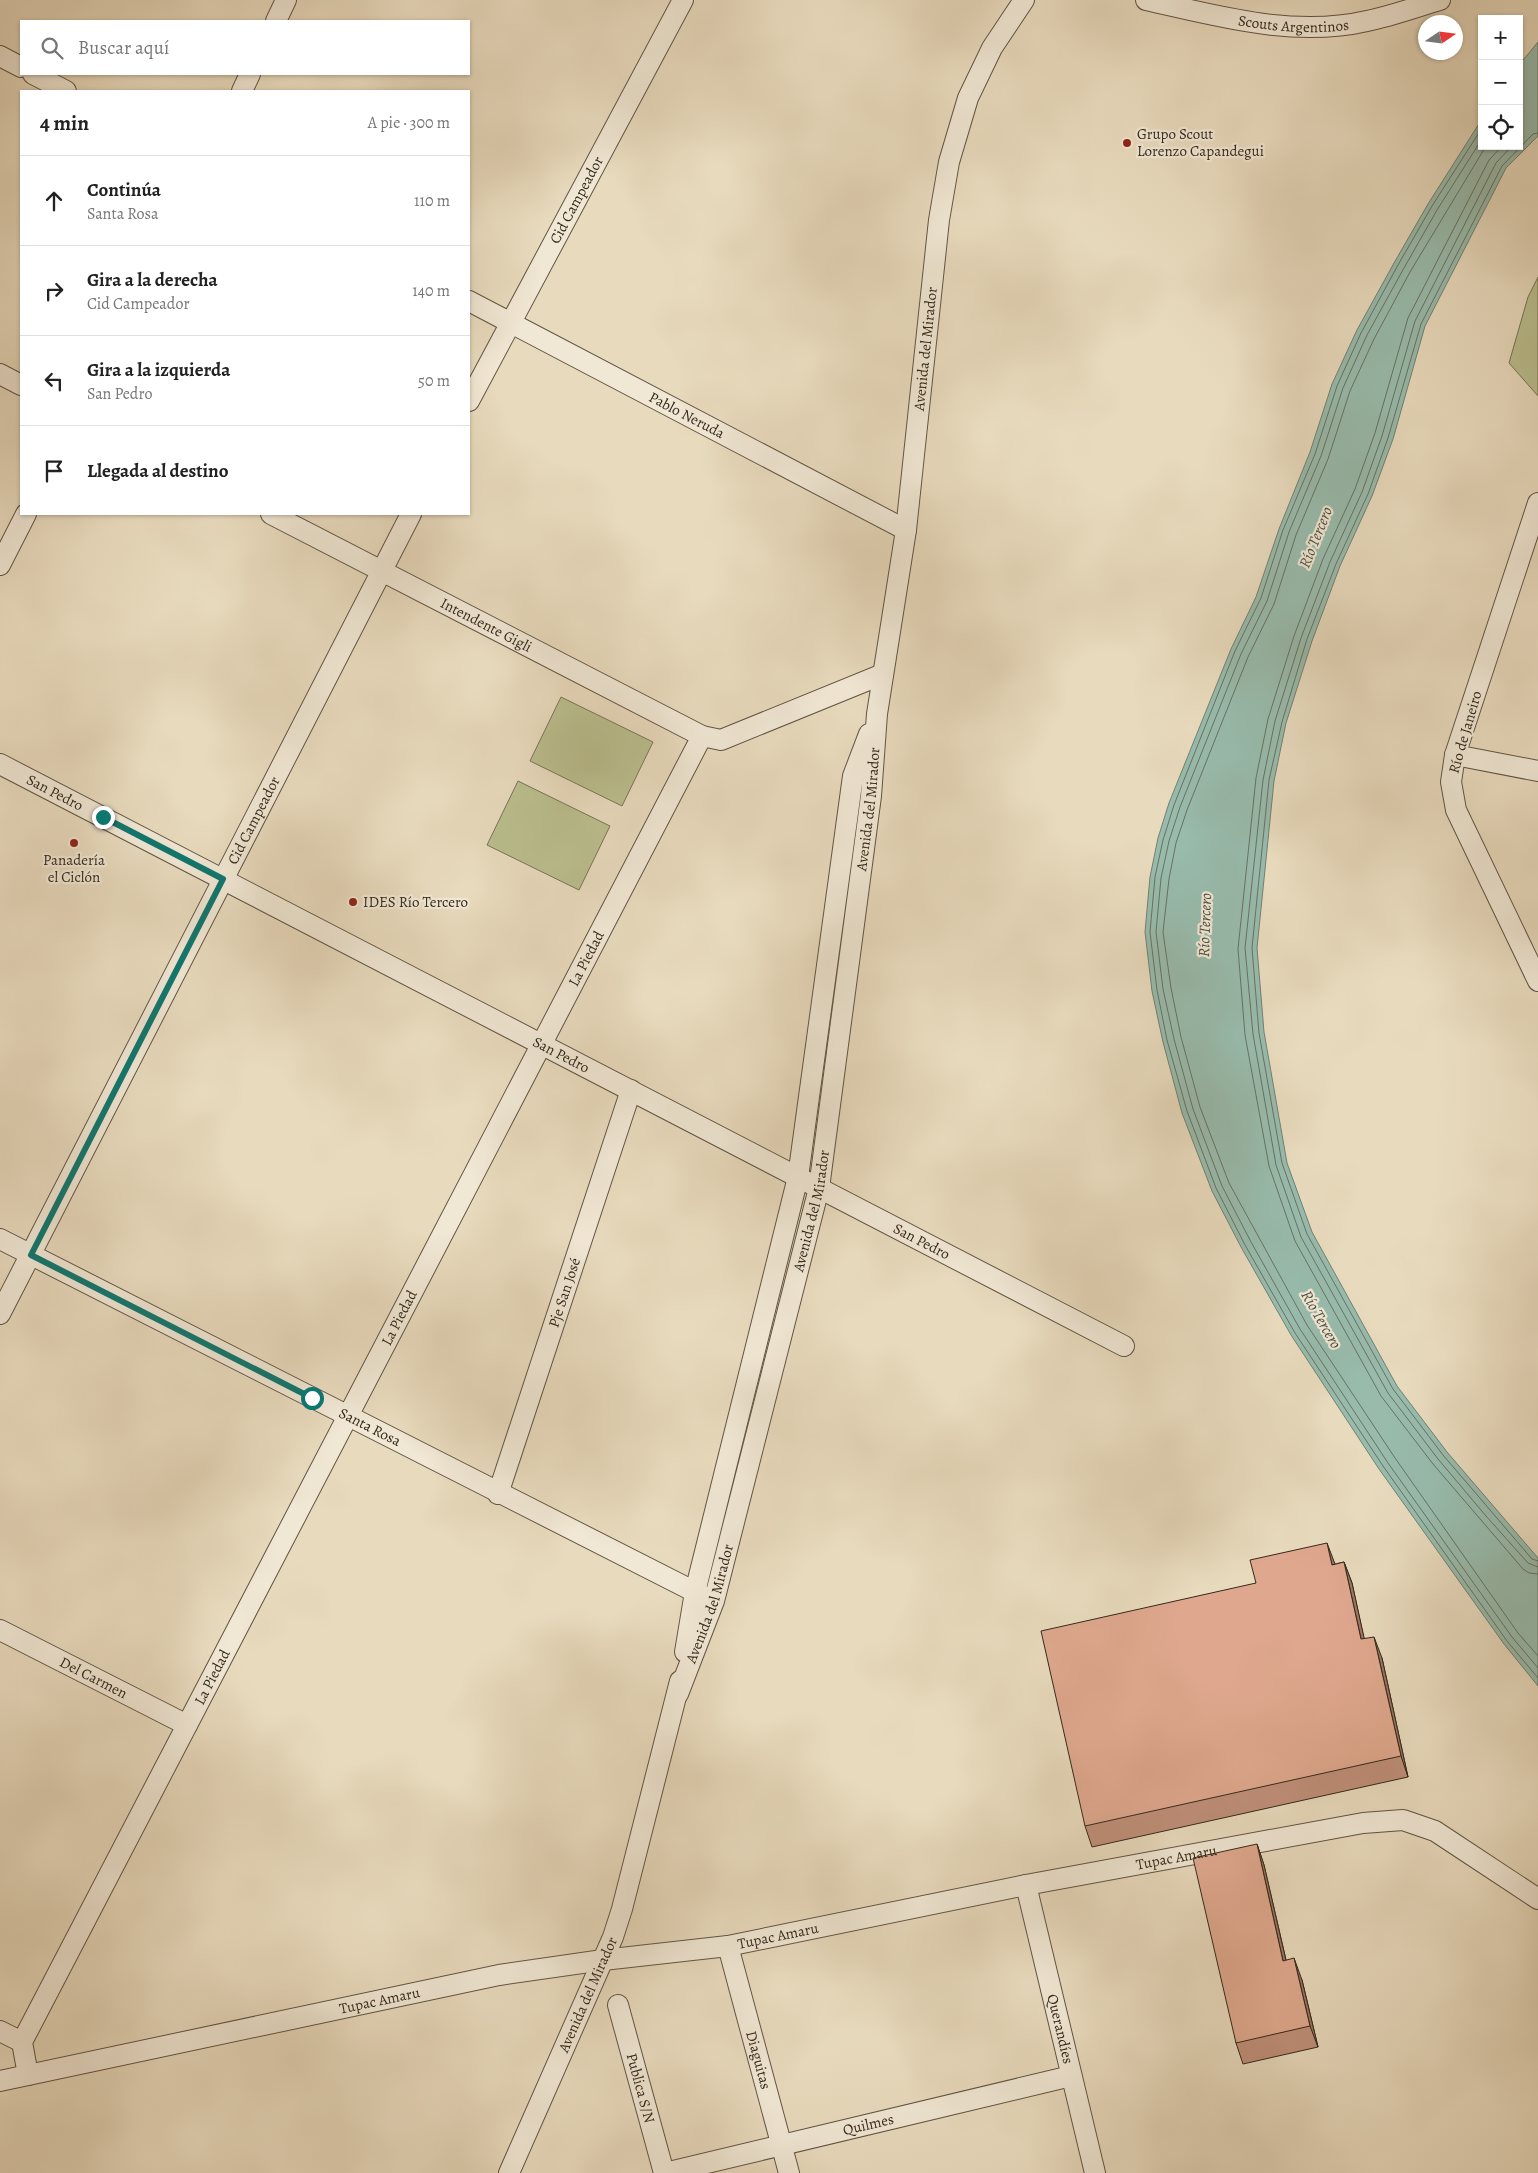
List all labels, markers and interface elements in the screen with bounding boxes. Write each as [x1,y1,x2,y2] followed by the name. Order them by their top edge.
[1237,10,1350,37] street label: Scouts Argentinos
[1418,15,1463,60] north arrow
[1478,15,1523,150] map controls
[1478,15,1523,60] button: +
[20,20,470,75] search box
[38,34,66,62] icon: search
[78,35,169,61] text: Buscar aquí
[1478,60,1523,105] button: −
[1478,105,1523,150] button: locate
[40,109,89,137] text: 4 min
[368,112,450,134] text: A pie · 300 m
[1137,124,1264,161] place label: Grupo Scout Lorenzo Capandegui
[1121,137,1133,149] marker: Grupo Scout Lorenzo Capandegui
[545,152,608,247] street label: Cid Campeador
[87,177,161,203] text: Continúa
[40,187,68,215] icon: ahead
[414,190,450,212] text: 110 m
[87,203,158,225] text: Santa Rosa
[87,267,218,293] text: Gira a la derecha
[40,277,68,305] icon: right
[412,280,450,302] text: 140 m
[909,286,942,413] street label: Avenida del Mirador
[87,293,190,315] text: Cid Campeador
[87,357,230,383] text: Gira a la izquierda
[40,367,68,395] icon: left
[418,370,450,392] text: 50 m
[87,383,152,405] text: San Pedro
[646,387,728,443] street label: Pablo Neruda
[40,457,68,485] icon: arrive
[87,458,229,484] text: Llegada al destino
[1294,504,1338,571] water label: Río Tercero
[437,593,535,657] street label: Intendente Gigli
[1444,688,1486,776] street label: Río de Janeiro
[851,746,885,873] street label: Avenida del Mirador
[23,770,87,815] street label: San Pedro
[223,773,285,868] street label: Cid Campeador
[92,806,115,829] route end
[68,837,80,849] marker: Panadería el Ciclón
[43,850,105,887] place label: Panadería el Ciclón
[363,892,468,912] place label: IDES Río Tercero
[1193,893,1217,957] water label: Río Tercero
[347,896,359,908] marker: IDES Río Tercero
[563,927,609,990] street label: La Piedad
[529,1032,593,1078] street label: San Pedro
[788,1148,834,1275] street label: Avenida del Mirador
[890,1218,954,1264] street label: San Pedro
[544,1255,585,1330] street label: Pje San José
[376,1286,422,1349] street label: La Piedad
[1296,1286,1347,1353] water label: Río Tercero
[301,1387,324,1410] route start
[336,1403,404,1451] street label: Santa Rosa
[681,1542,738,1667] street label: Avenida del Mirador
[189,1645,235,1708] street label: La Piedad
[56,1652,131,1703] street label: Del Carmen
[1134,1840,1219,1875] street label: Tupac Amaru
[736,1918,821,1954] street label: Tupac Amaru
[553,1933,622,2056] street label: Avenida del Mirador
[337,1982,423,2019] street label: Tupac Amaru
[1042,1992,1079,2066] street label: Querandíes
[741,2029,776,2091] street label: Diaguitas
[622,2051,660,2125] street label: Publica S/N
[841,2109,896,2140] street label: Quilmes

